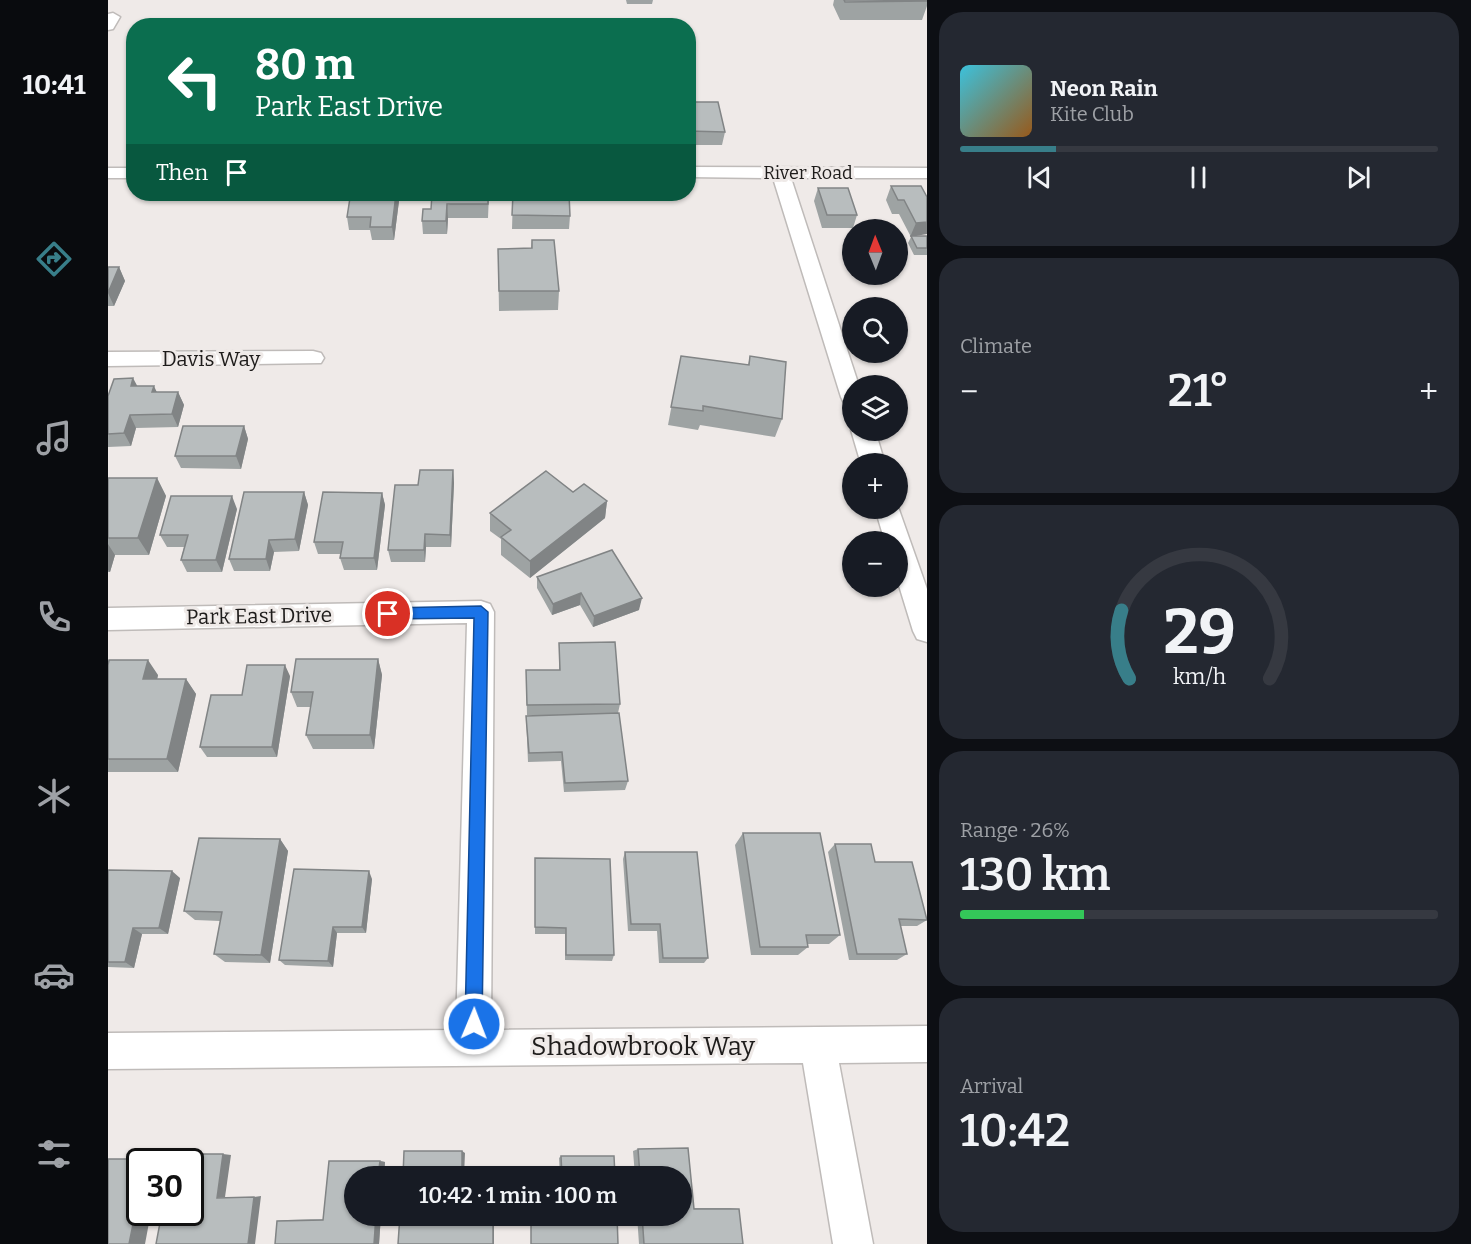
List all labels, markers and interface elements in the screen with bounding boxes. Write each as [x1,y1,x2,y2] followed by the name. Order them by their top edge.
[255,40,355,90] text: 80 m
[156,42,234,120] icon: left
[22,69,86,101] text: 10:41
[1050,75,1158,102] text: Neon Rain
[255,91,443,123] text: Park East Drive
[1050,102,1134,126] text: Kite Club
[220,156,253,189] icon: arrive
[156,159,208,186] text: Then
[1023,161,1056,194] icon: previous
[1182,161,1215,194] icon: pause
[1342,161,1375,194] icon: next
[763,162,853,184] street label: River Road
[842,219,908,285] north arrow
[842,219,908,597] map controls
[33,238,75,280] icon: directions
[842,297,908,363] button: search
[960,334,1032,358] text: Climate
[162,346,261,372] street label: Davis Way
[1168,364,1230,418] text: 21°
[960,372,978,412] text: −
[1419,372,1438,412] text: +
[842,375,908,441] button: layers
[33,417,75,459] icon: music
[842,453,908,519] button: +
[842,531,908,597] button: −
[362,588,413,639] pin
[1163,595,1235,670] text: 29
[33,596,75,638] icon: phone
[371,597,404,630] icon: arrive
[186,602,332,630] street label: Park East Drive
[1172,664,1226,690] text: km/h
[33,775,75,817] icon: climate
[960,818,1070,842] text: Range · 26%
[960,848,1111,902] text: 130 km
[33,954,75,996] icon: car
[442,992,506,1056] position arrow
[531,1031,755,1062] street label: Shadowbrook Way
[960,1074,1023,1098] text: Arrival
[960,1104,1070,1158] text: 10:42
[33,1133,75,1175] icon: filters
[126,1148,204,1226] speed limit sign: 30
[419,1182,617,1209] text: 10:42 · 1 min · 100 m

